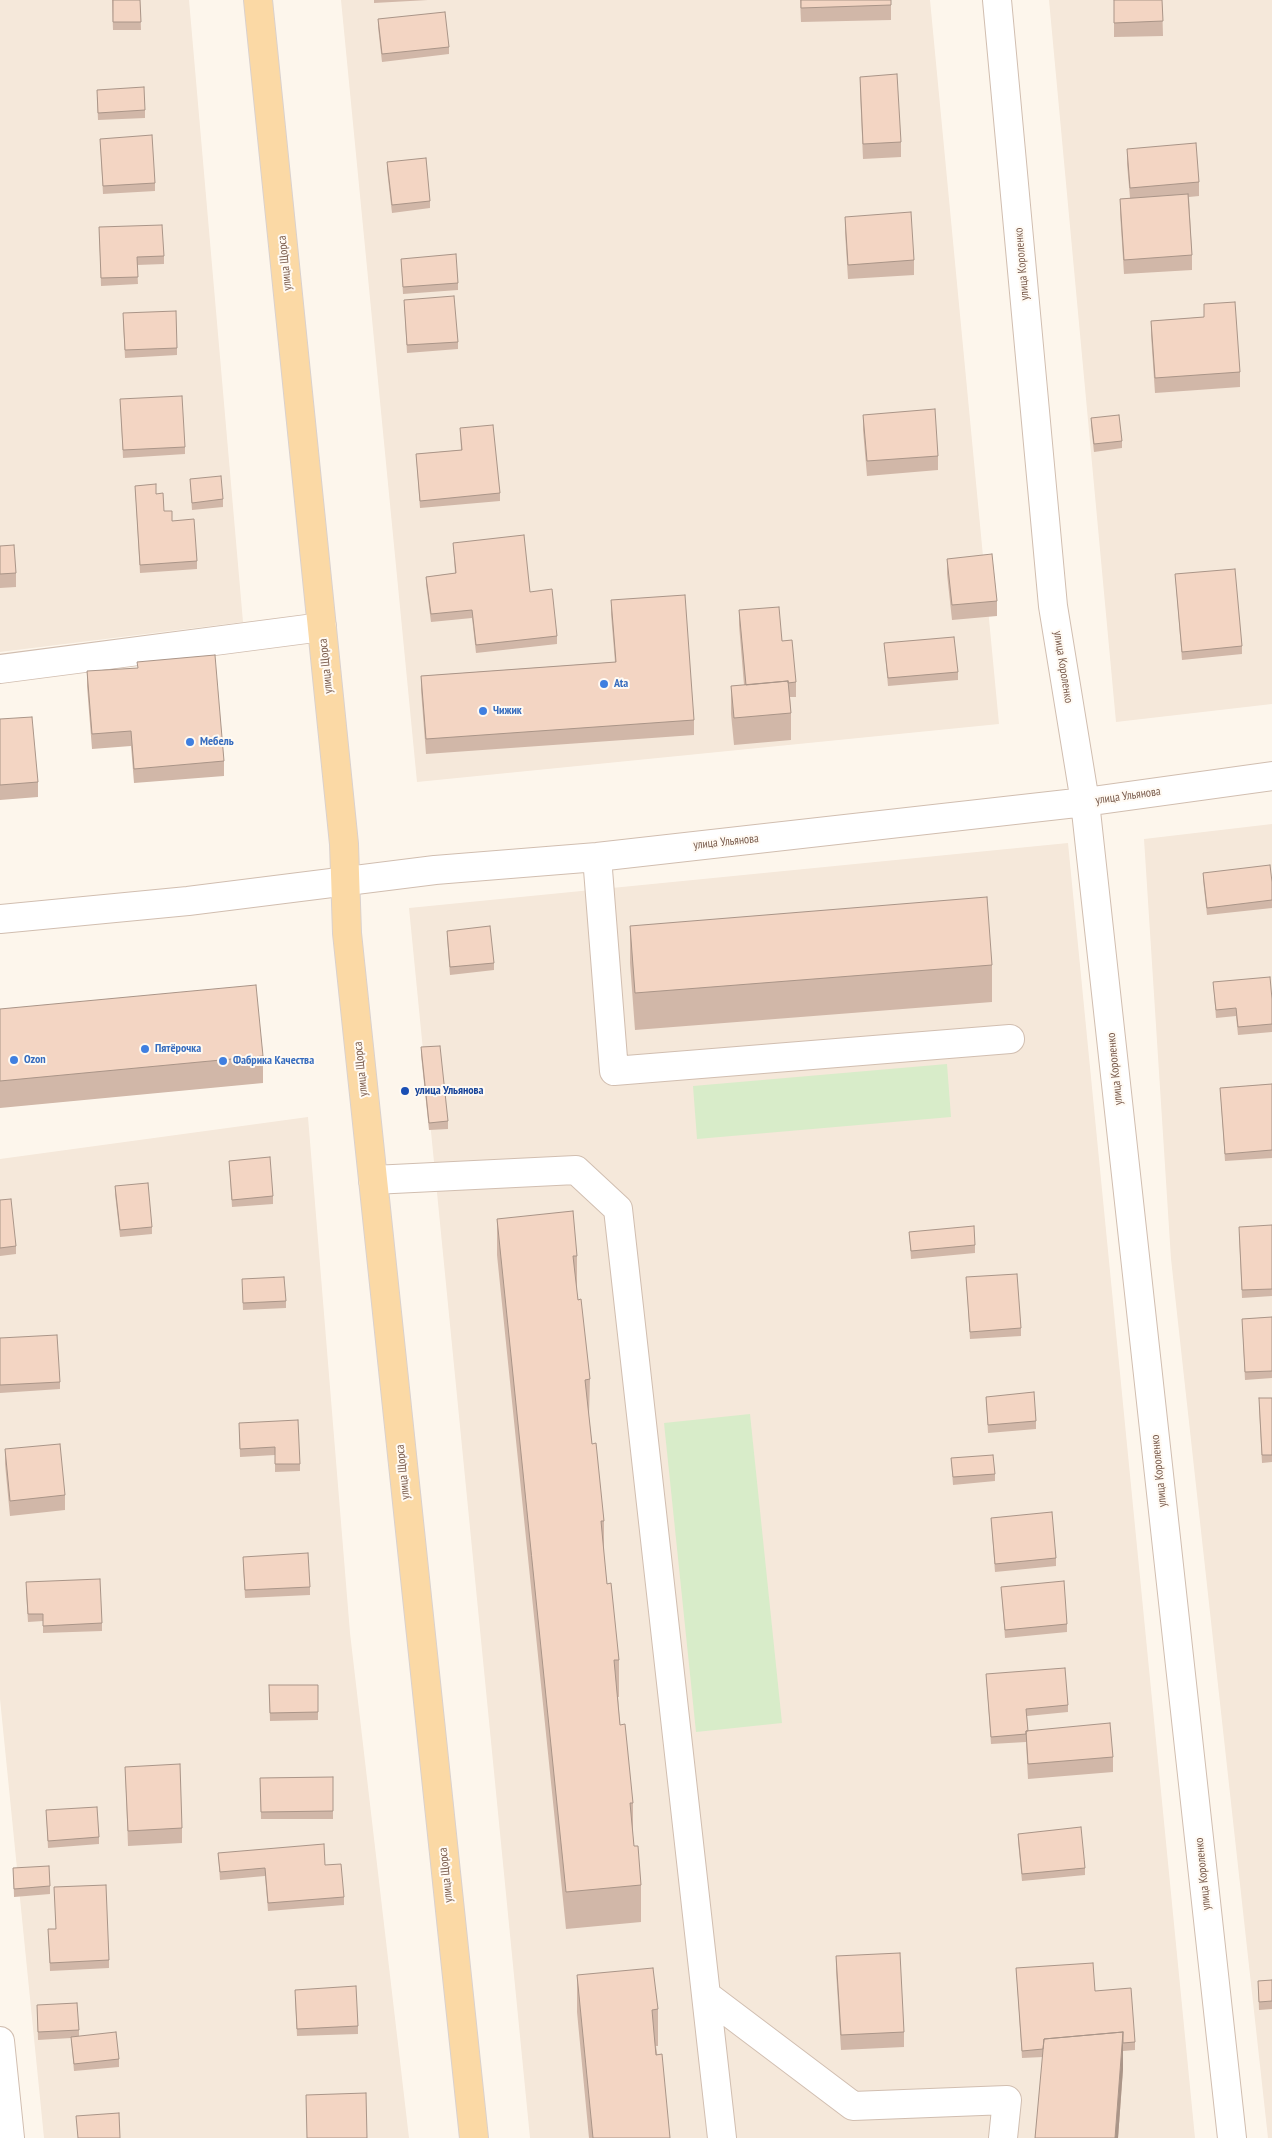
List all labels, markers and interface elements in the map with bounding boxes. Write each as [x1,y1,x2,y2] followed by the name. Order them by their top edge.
[1012,227,1032,301] street label: улица Короленко
[275,235,295,291] street label: улица Щорса
[1050,630,1076,704] street label: улица Короленко
[316,638,336,694] street label: улица Щорса
[614,677,628,691] place label: Ata
[598,678,610,690] marker: Ata
[493,704,522,718] place label: Чижик
[477,705,489,717] marker: Чижик
[200,735,234,749] place label: Мебель
[184,736,196,748] marker: Мебель
[1094,784,1162,808] street label: улица Ульянова
[693,831,759,853] street label: улица Ульянова
[1104,1032,1126,1106] street label: улица Короленко
[351,1041,371,1097] street label: улица Щорса
[155,1042,201,1056] place label: Пятёрочка
[139,1043,151,1055] marker: Пятёрочка
[24,1053,46,1067] place label: Ozon
[8,1054,20,1066] marker: Ozon
[233,1054,314,1068] place label: Фабрика Качества
[217,1055,229,1067] marker: Фабрика Качества
[415,1084,484,1098] place label: улица Ульянова
[399,1085,411,1097] marker: улица Ульянова
[1148,1434,1170,1508] street label: улица Короленко
[393,1444,413,1500] street label: улица Щорса
[1192,1837,1214,1911] street label: улица Короленко
[436,1847,456,1903] street label: улица Щорса

